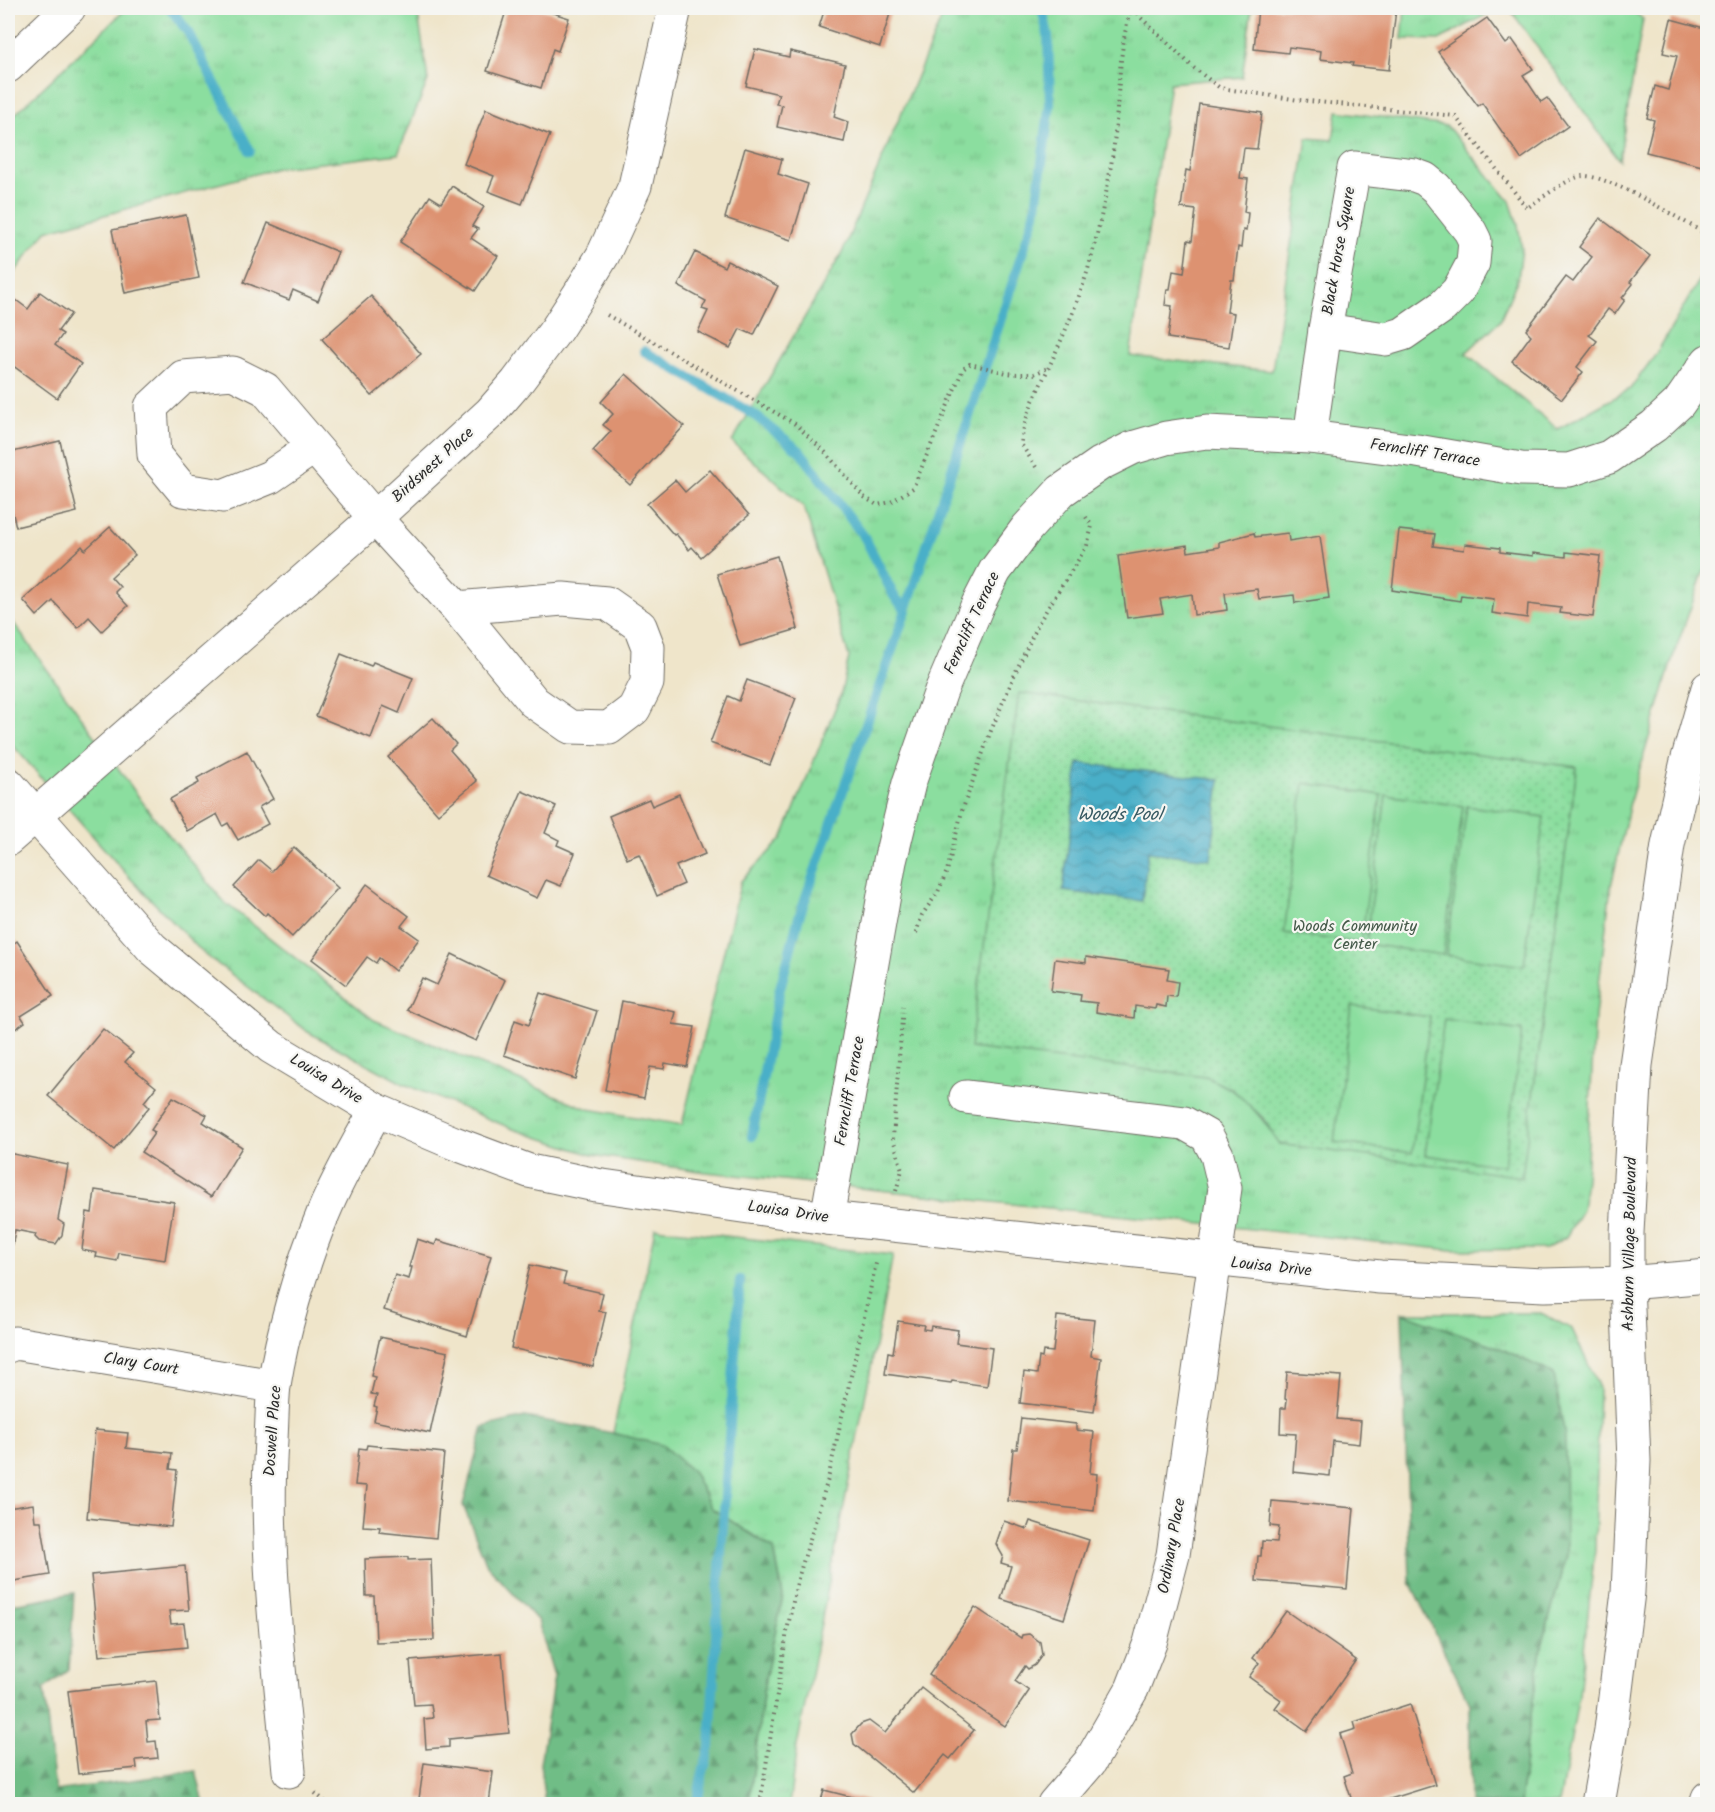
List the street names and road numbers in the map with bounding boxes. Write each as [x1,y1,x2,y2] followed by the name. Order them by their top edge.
[1315,185,1363,317] street label: Black Horse Square
[386,421,480,509] street label: Birdsnest Place
[1368,432,1482,474] street label: Ferncliff Terrace
[937,567,1007,679] street label: Ferncliff Terrace
[828,1034,872,1148] street label: Ferncliff Terrace
[285,1047,367,1111] street label: Louisa Drive
[1616,1156,1644,1331] street label: Ashburn Village Boulevard
[746,1194,830,1230] street label: Louisa Drive
[1229,1250,1313,1284] street label: Louisa Drive
[101,1346,181,1382] street label: Clary Court
[257,1385,289,1477] street label: Doswell Place
[1151,1496,1193,1596] street label: Ordinary Place

